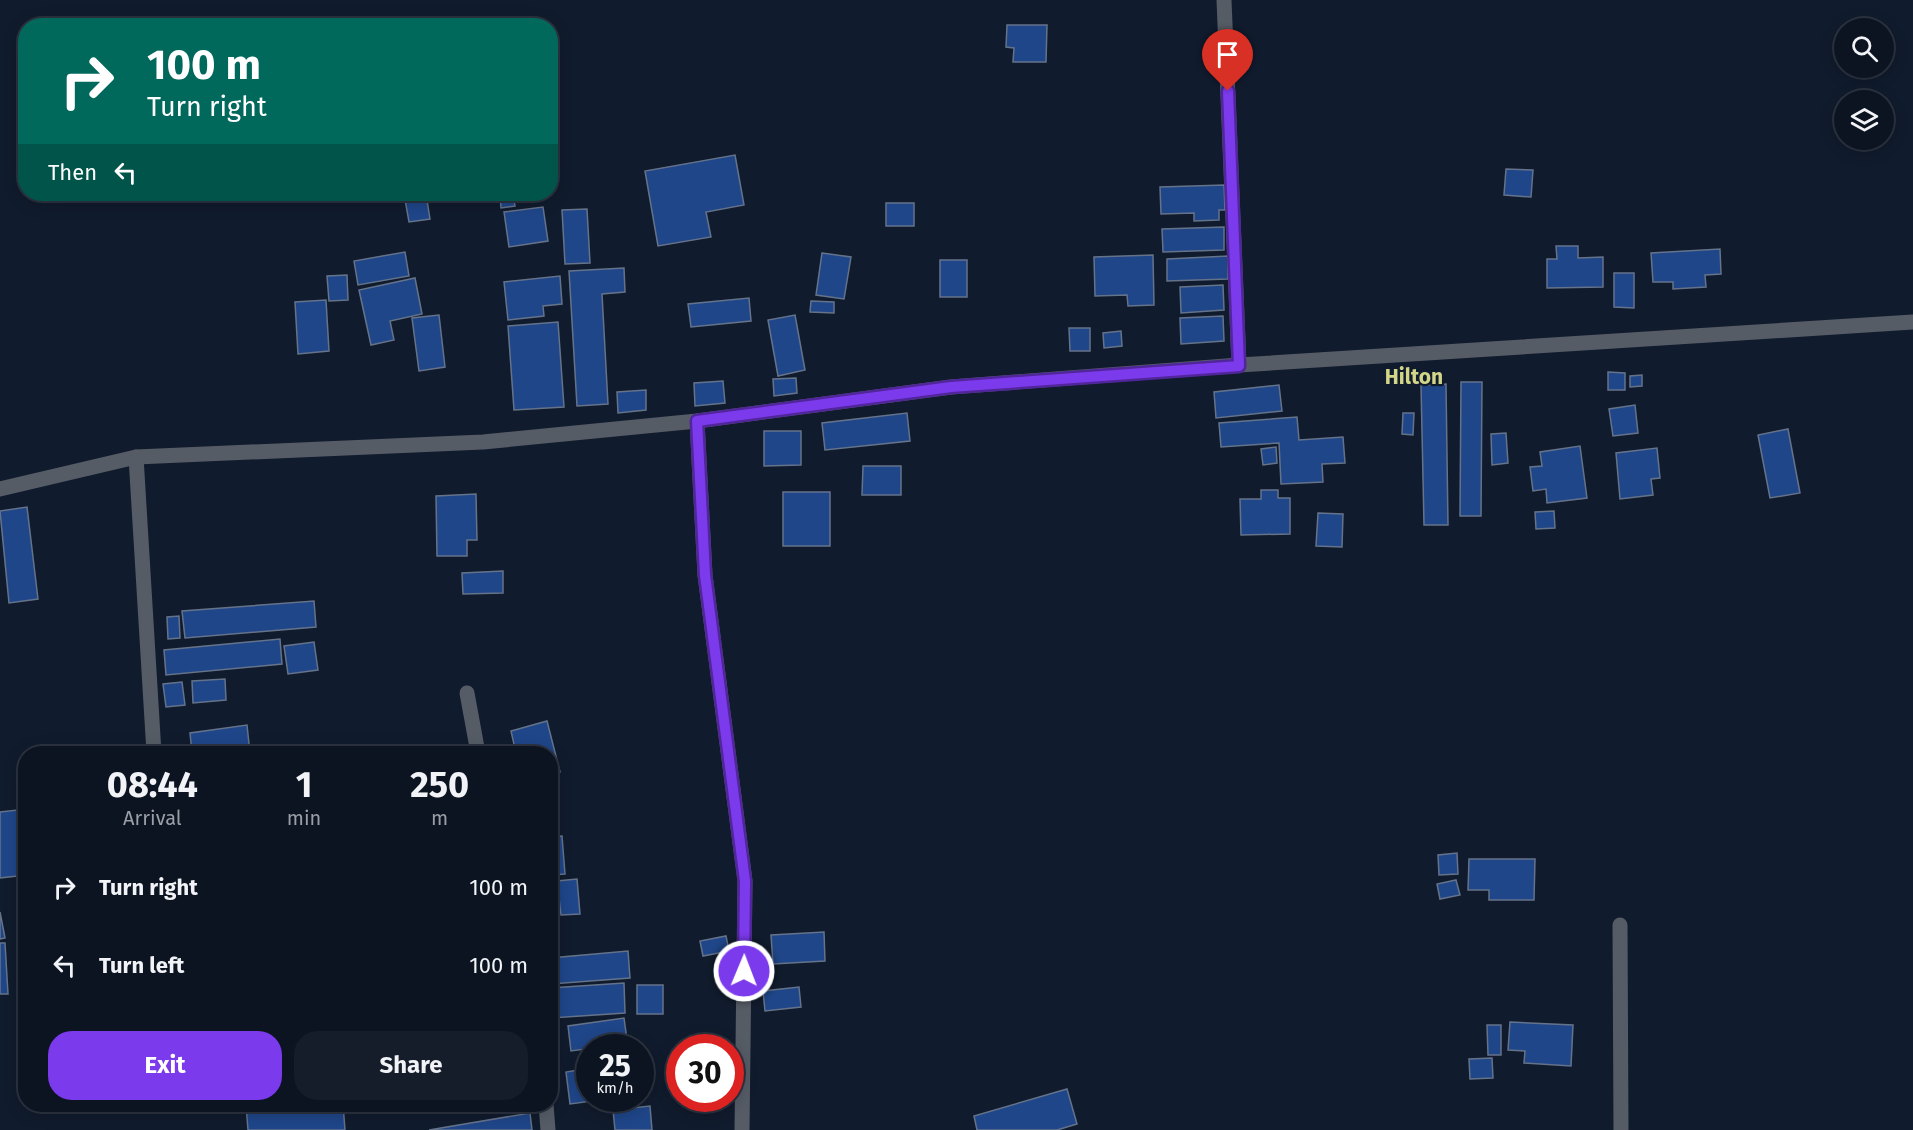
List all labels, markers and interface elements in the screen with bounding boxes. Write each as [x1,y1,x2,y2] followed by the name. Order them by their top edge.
[1834,18,1894,150] map controls
[1834,18,1894,78] button: search
[1202,29,1253,91] pin
[1211,38,1244,71] icon: arrive
[147,40,261,90] text: 100 m
[48,42,126,120] icon: right
[1834,90,1894,150] button: layers
[147,91,267,123] text: Turn right
[109,156,142,189] icon: left
[48,159,97,186] text: Then
[1385,364,1443,390] district label: Hilton
[107,763,198,807] text: 08:44
[296,763,312,807] text: 1
[410,763,469,807] text: 250
[123,806,182,830] text: Arrival
[287,806,321,830] text: min
[431,806,448,830] text: m
[48,871,81,904] icon: right
[99,874,198,901] text: Turn right
[469,874,528,901] text: 100 m
[712,939,776,1003] position arrow
[48,949,81,982] icon: left
[99,952,184,979] text: Turn left
[469,952,528,979] text: 100 m
[48,1031,282,1100] button: Exit
[294,1031,528,1100] button: Share
[666,1034,744,1112] speed limit sign: 30
[599,1048,631,1084] text: 25
[596,1079,634,1097] text: km/h

